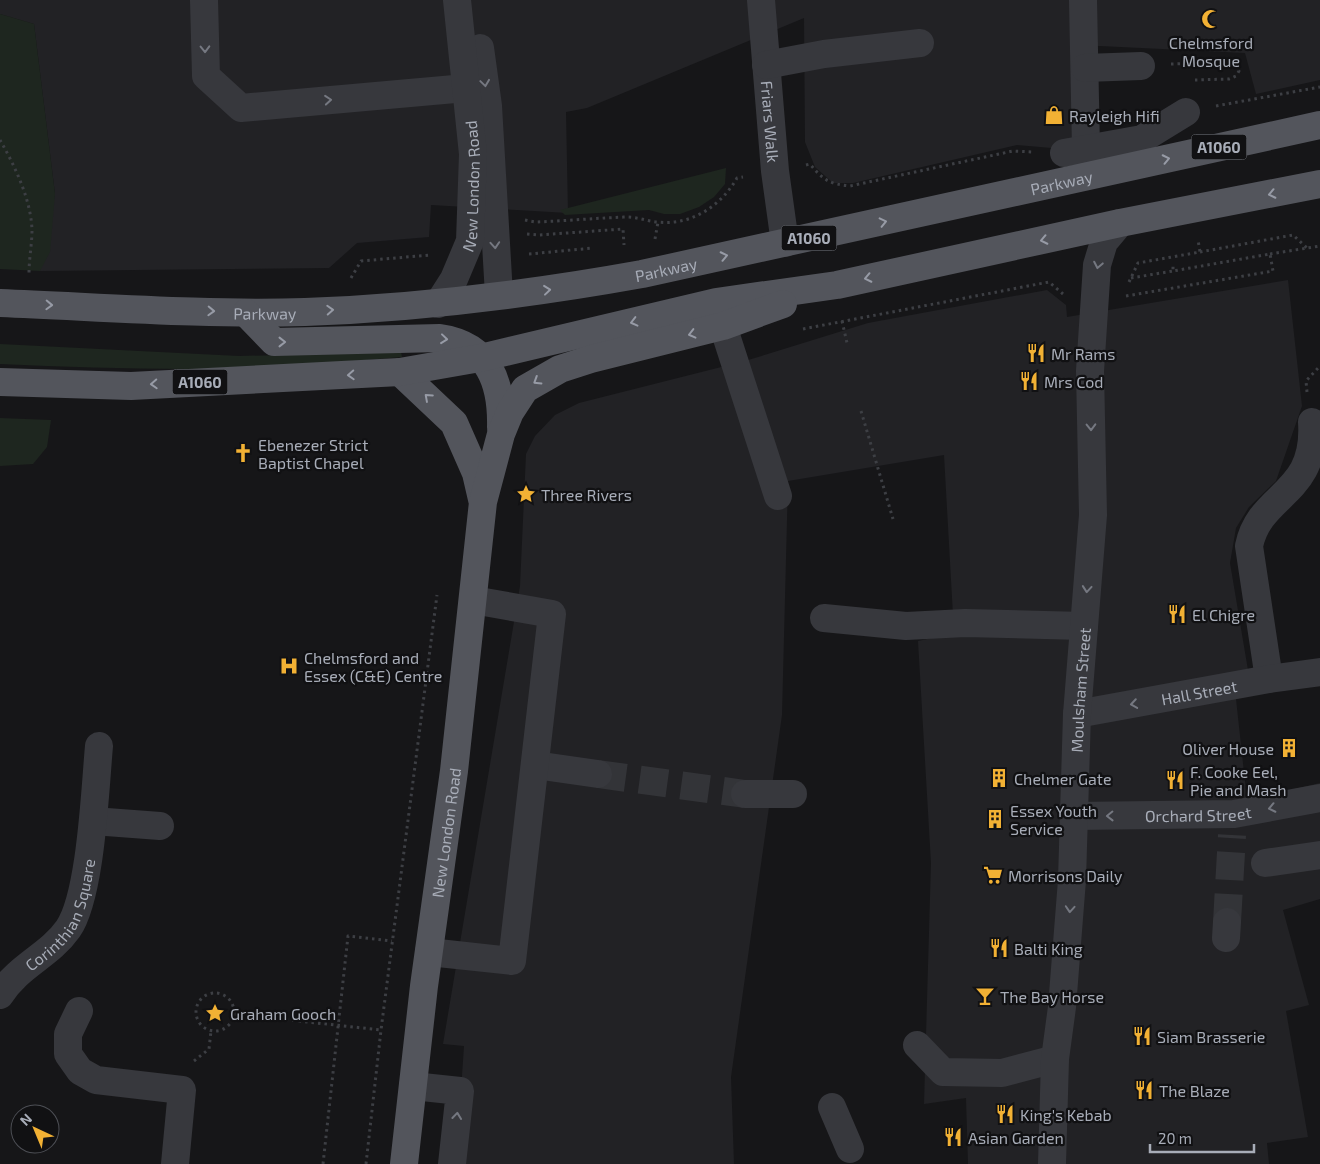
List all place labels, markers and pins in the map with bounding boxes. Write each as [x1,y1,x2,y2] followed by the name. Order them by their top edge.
[1200,8,1222,30] mosque icon: Chelmsford Mosque
[1169,33,1253,70] place label: Chelmsford Mosque
[1043,104,1065,126] shop icon: Rayleigh Hifi
[1069,106,1160,125] place label: Rayleigh Hifi
[1025,342,1047,364] restaurant icon: Mr Rams
[1051,344,1116,363] place label: Mr Rams
[1018,370,1040,392] restaurant icon: Mrs Cod
[1044,372,1104,391] place label: Mrs Cod
[258,435,368,472] place label: Ebenezer Strict Baptist Chapel
[232,442,254,464] church icon: Ebenezer Strict Baptist Chapel
[515,483,537,505] place icon: Three Rivers
[541,485,632,504] place label: Three Rivers
[1166,603,1188,625] restaurant icon: El Chigre
[1192,605,1255,624] place label: El Chigre
[304,648,442,685] place label: Chelmsford and Essex (C&E) Centre
[278,655,300,677] hospital icon: Chelmsford and Essex (C&E) Centre
[1278,737,1300,759] building icon: Oliver House
[1182,739,1274,758] place label: Oliver House
[1190,762,1287,799] place label: F. Cooke Eel, Pie and Mash
[988,767,1010,789] building icon: Chelmer Gate
[1014,769,1112,788] place label: Chelmer Gate
[1164,769,1186,791] restaurant icon: F. Cooke Eel, Pie and Mash
[1010,801,1097,838] place label: Essex Youth Service
[984,808,1006,830] building icon: Essex Youth Service
[982,864,1004,886] supermarket icon: Morrisons Daily
[1008,866,1123,885] place label: Morrisons Daily
[988,937,1010,959] restaurant icon: Balti King
[1014,939,1083,958] place label: Balti King
[974,985,996,1007] bar icon: The Bay Horse
[1000,987,1104,1006] place label: The Bay Horse
[204,1002,226,1024] place icon: Graham Gooch
[230,1004,336,1023] place label: Graham Gooch
[1131,1025,1153,1047] restaurant icon: Siam Brasserie
[1157,1027,1265,1046] place label: Siam Brasserie
[1133,1079,1155,1101] restaurant icon: The Blaze
[1159,1081,1230,1100] place label: The Blaze
[994,1103,1016,1125] restaurant icon: King's Kebab
[1020,1105,1112,1124] place label: King's Kebab
[942,1126,964,1148] restaurant icon: Asian Garden
[968,1128,1064,1147] place label: Asian Garden

